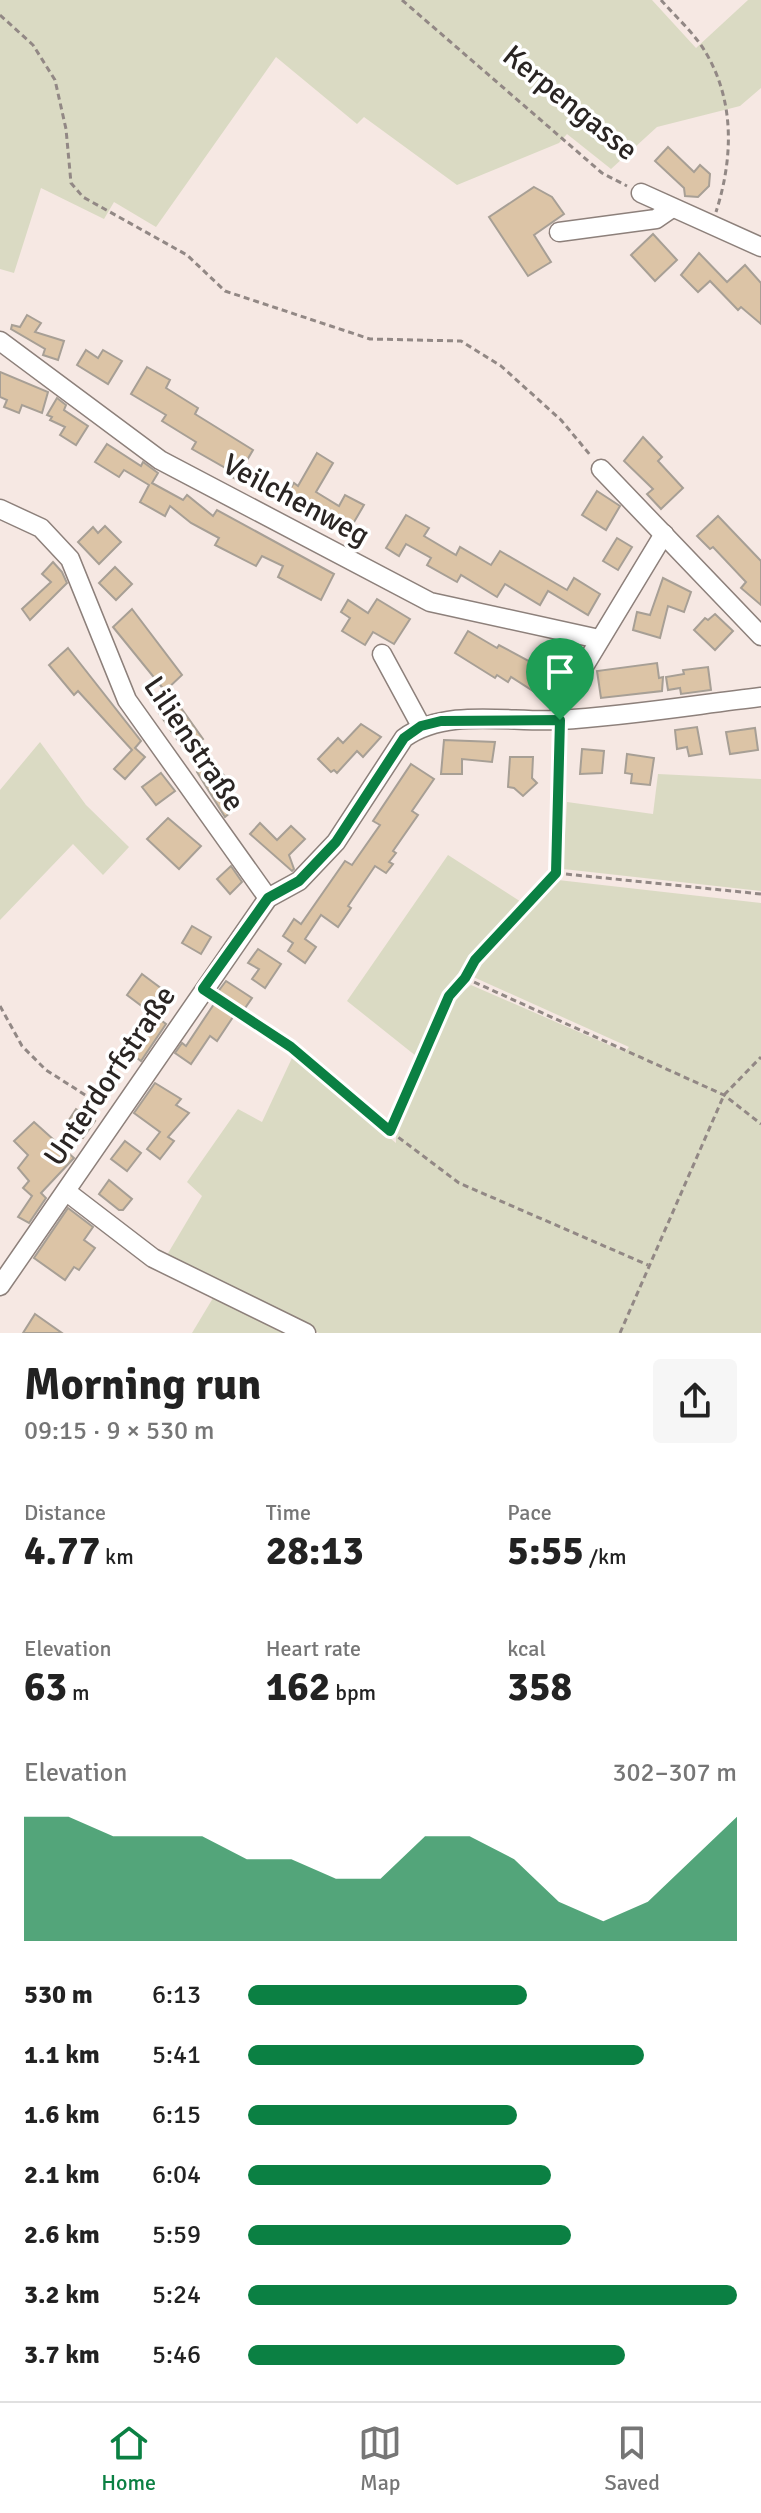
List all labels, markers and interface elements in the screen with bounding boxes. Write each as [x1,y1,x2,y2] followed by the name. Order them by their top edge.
[495,37,645,169] street label: Kerpengasse
[216,446,376,554] street label: Veilchenweg
[526,638,594,720] pin
[538,650,582,694] icon: arrive
[135,669,253,819] street label: Lilienstraße
[36,979,184,1173] street label: Unterdorfstraße
[24,1358,261,1412] text: Morning run
[653,1359,737,1443] button: share
[24,1415,215,1447] text: 09:15 · 9 × 530 m
[24,1499,106,1526] text: Distance
[266,1499,311,1526] text: Time
[507,1499,552,1526] text: Pace
[24,1526,100,1576] text: 4.77
[266,1526,364,1576] text: 28:13
[507,1526,584,1576] text: 5:55
[100,1543,134,1570] text: km
[584,1543,627,1570] text: /km
[24,1635,112,1662] text: Elevation
[266,1635,361,1662] text: Heart rate
[507,1635,546,1662] text: kcal
[24,1662,67,1712] text: 63
[266,1662,330,1712] text: 162
[507,1662,572,1712] text: 358
[67,1679,90,1706] text: m
[330,1679,376,1706] text: bpm
[24,1757,128,1789] text: Elevation
[613,1757,737,1789] text: 302–307 m
[24,1979,93,2011] text: 530 m
[152,1979,201,2011] text: 6:13
[24,2039,100,2071] text: 1.1 km
[152,2039,201,2071] text: 5:41
[24,2099,100,2131] text: 1.6 km
[152,2099,201,2131] text: 6:15
[24,2159,100,2191] text: 2.1 km
[152,2159,201,2191] text: 6:04
[24,2219,100,2251] text: 2.6 km
[152,2219,201,2251] text: 5:59
[24,2279,100,2311] text: 3.2 km
[152,2279,201,2311] text: 5:24
[24,2339,100,2371] text: 3.7 km
[152,2339,201,2371] text: 5:46
[101,2421,156,2496] tab: Home
[358,2421,402,2496] tab: Map
[604,2421,660,2496] tab: Saved

